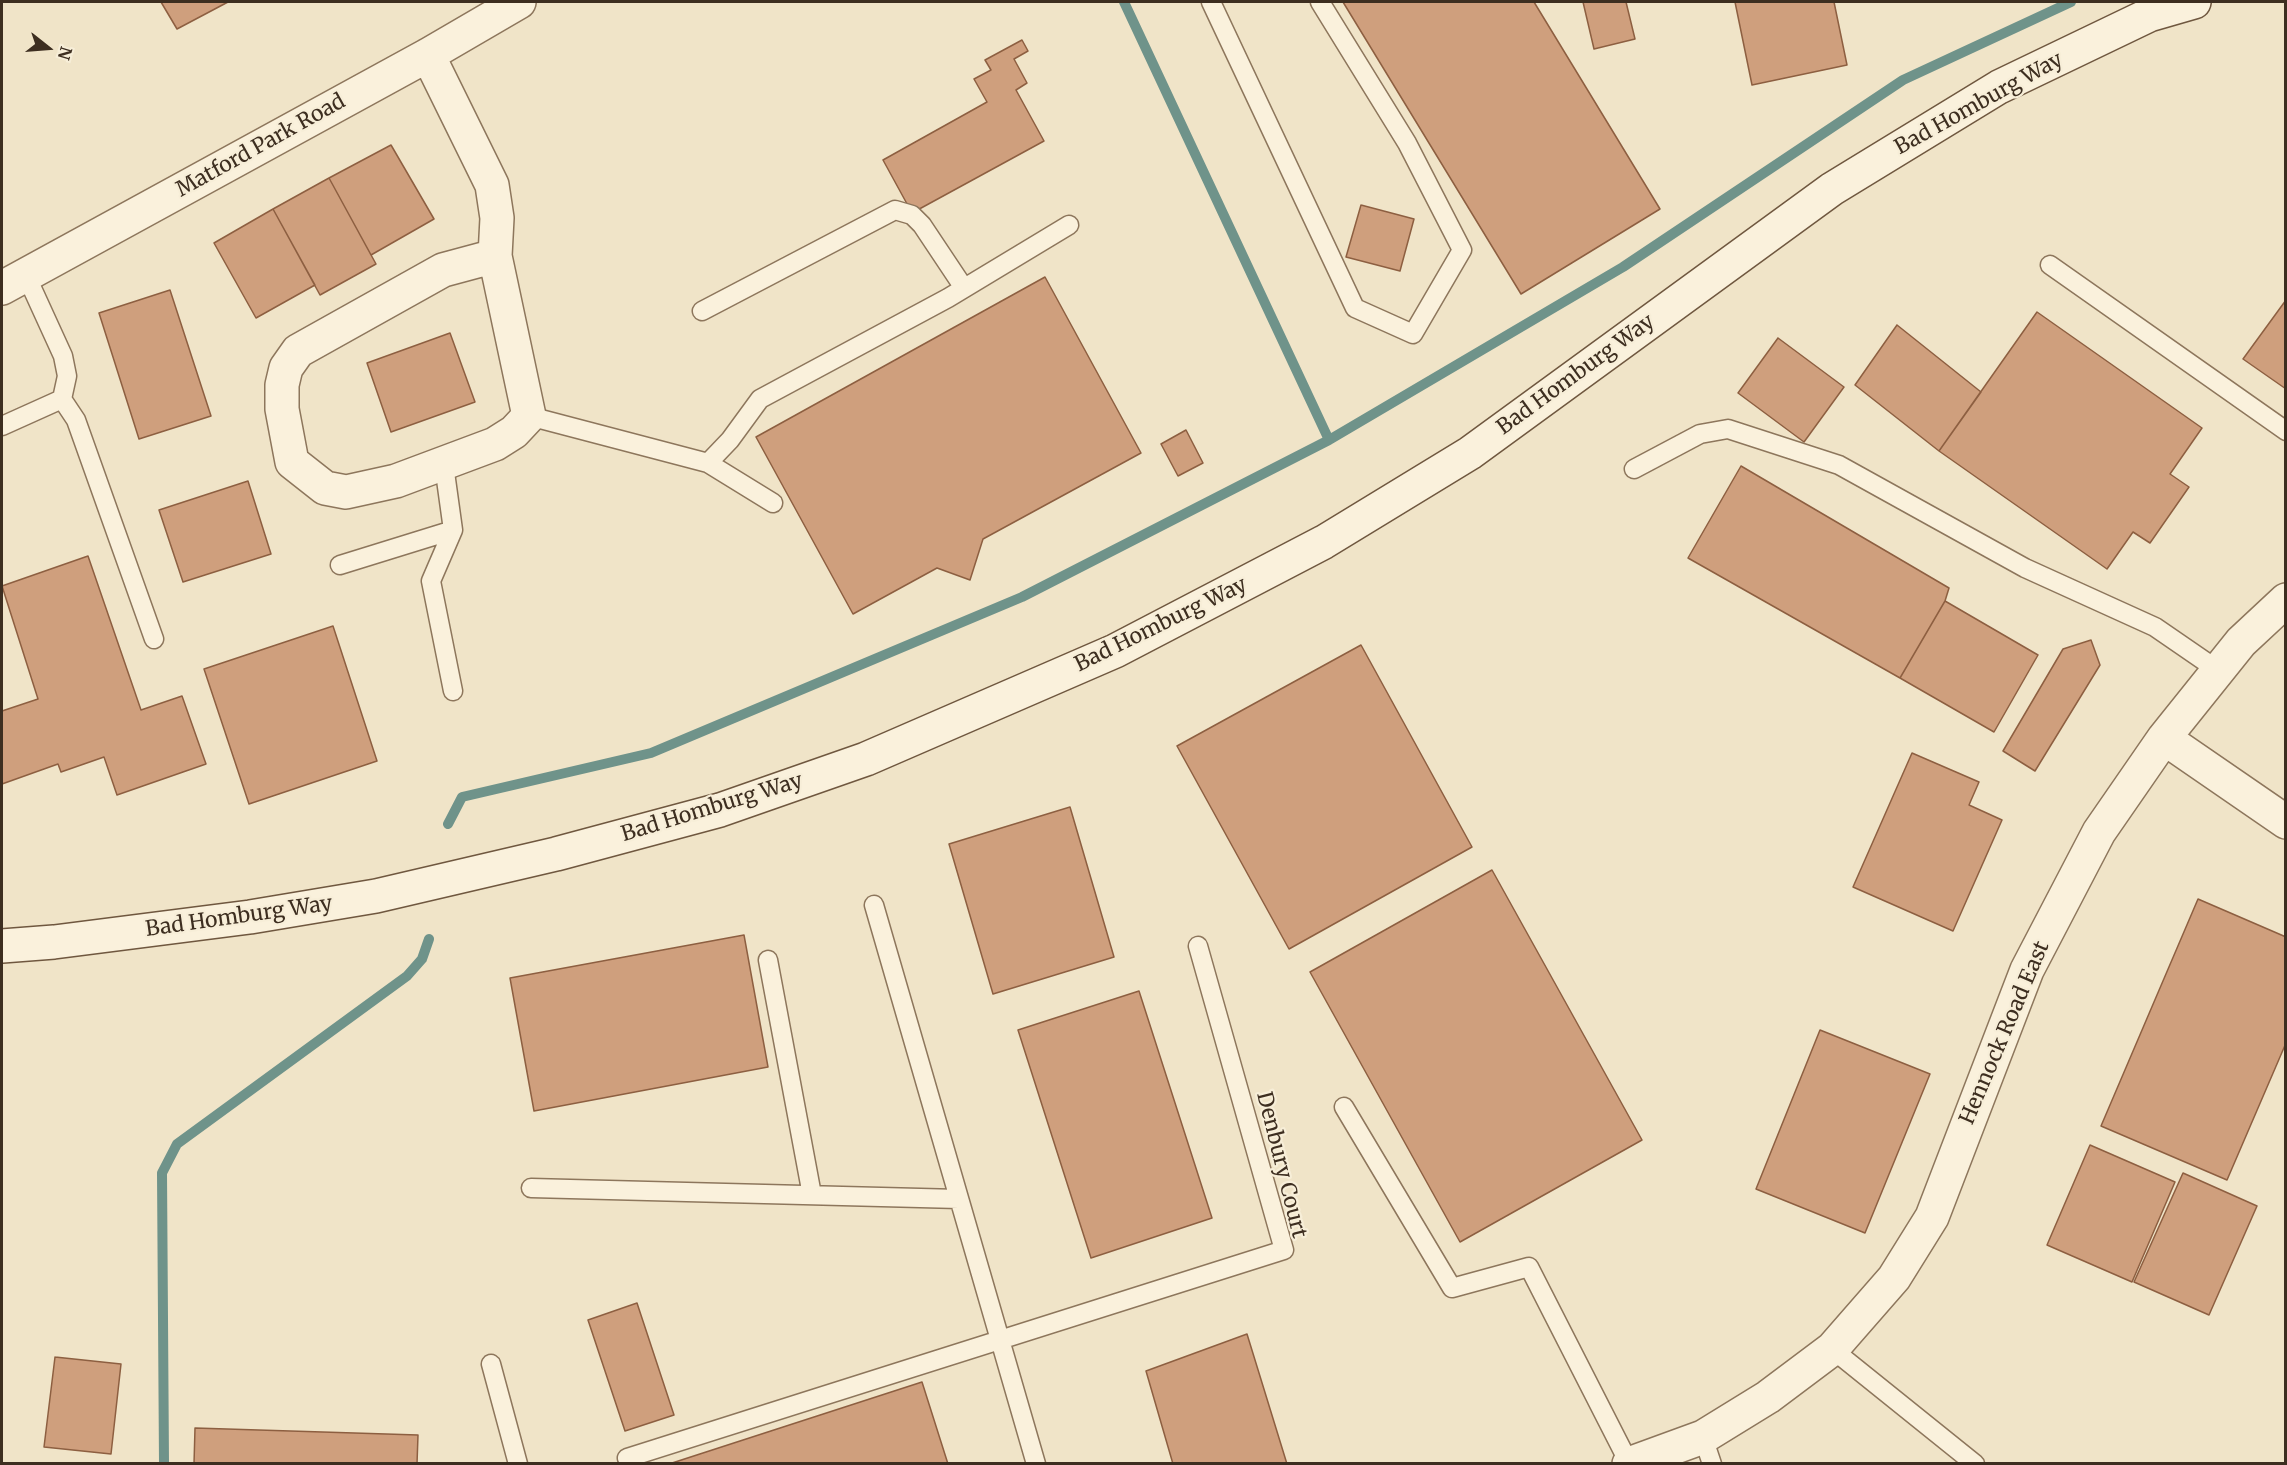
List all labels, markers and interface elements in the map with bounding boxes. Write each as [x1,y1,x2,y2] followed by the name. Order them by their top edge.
[18,18,78,78] north arrow
[54,44,77,62] text: N
[1890,47,2068,161] street label: Bad Homburg Way
[172,89,350,203] street label: Matford Park Road
[1492,309,1660,441] street label: Bad Homburg Way
[1071,572,1251,678] street label: Bad Homburg Way
[618,768,806,848] street label: Bad Homburg Way
[144,891,334,943] street label: Bad Homburg Way
[1955,938,2055,1128] street label: Hennock Road East
[1251,1089,1311,1241] street label: Denbury Court

